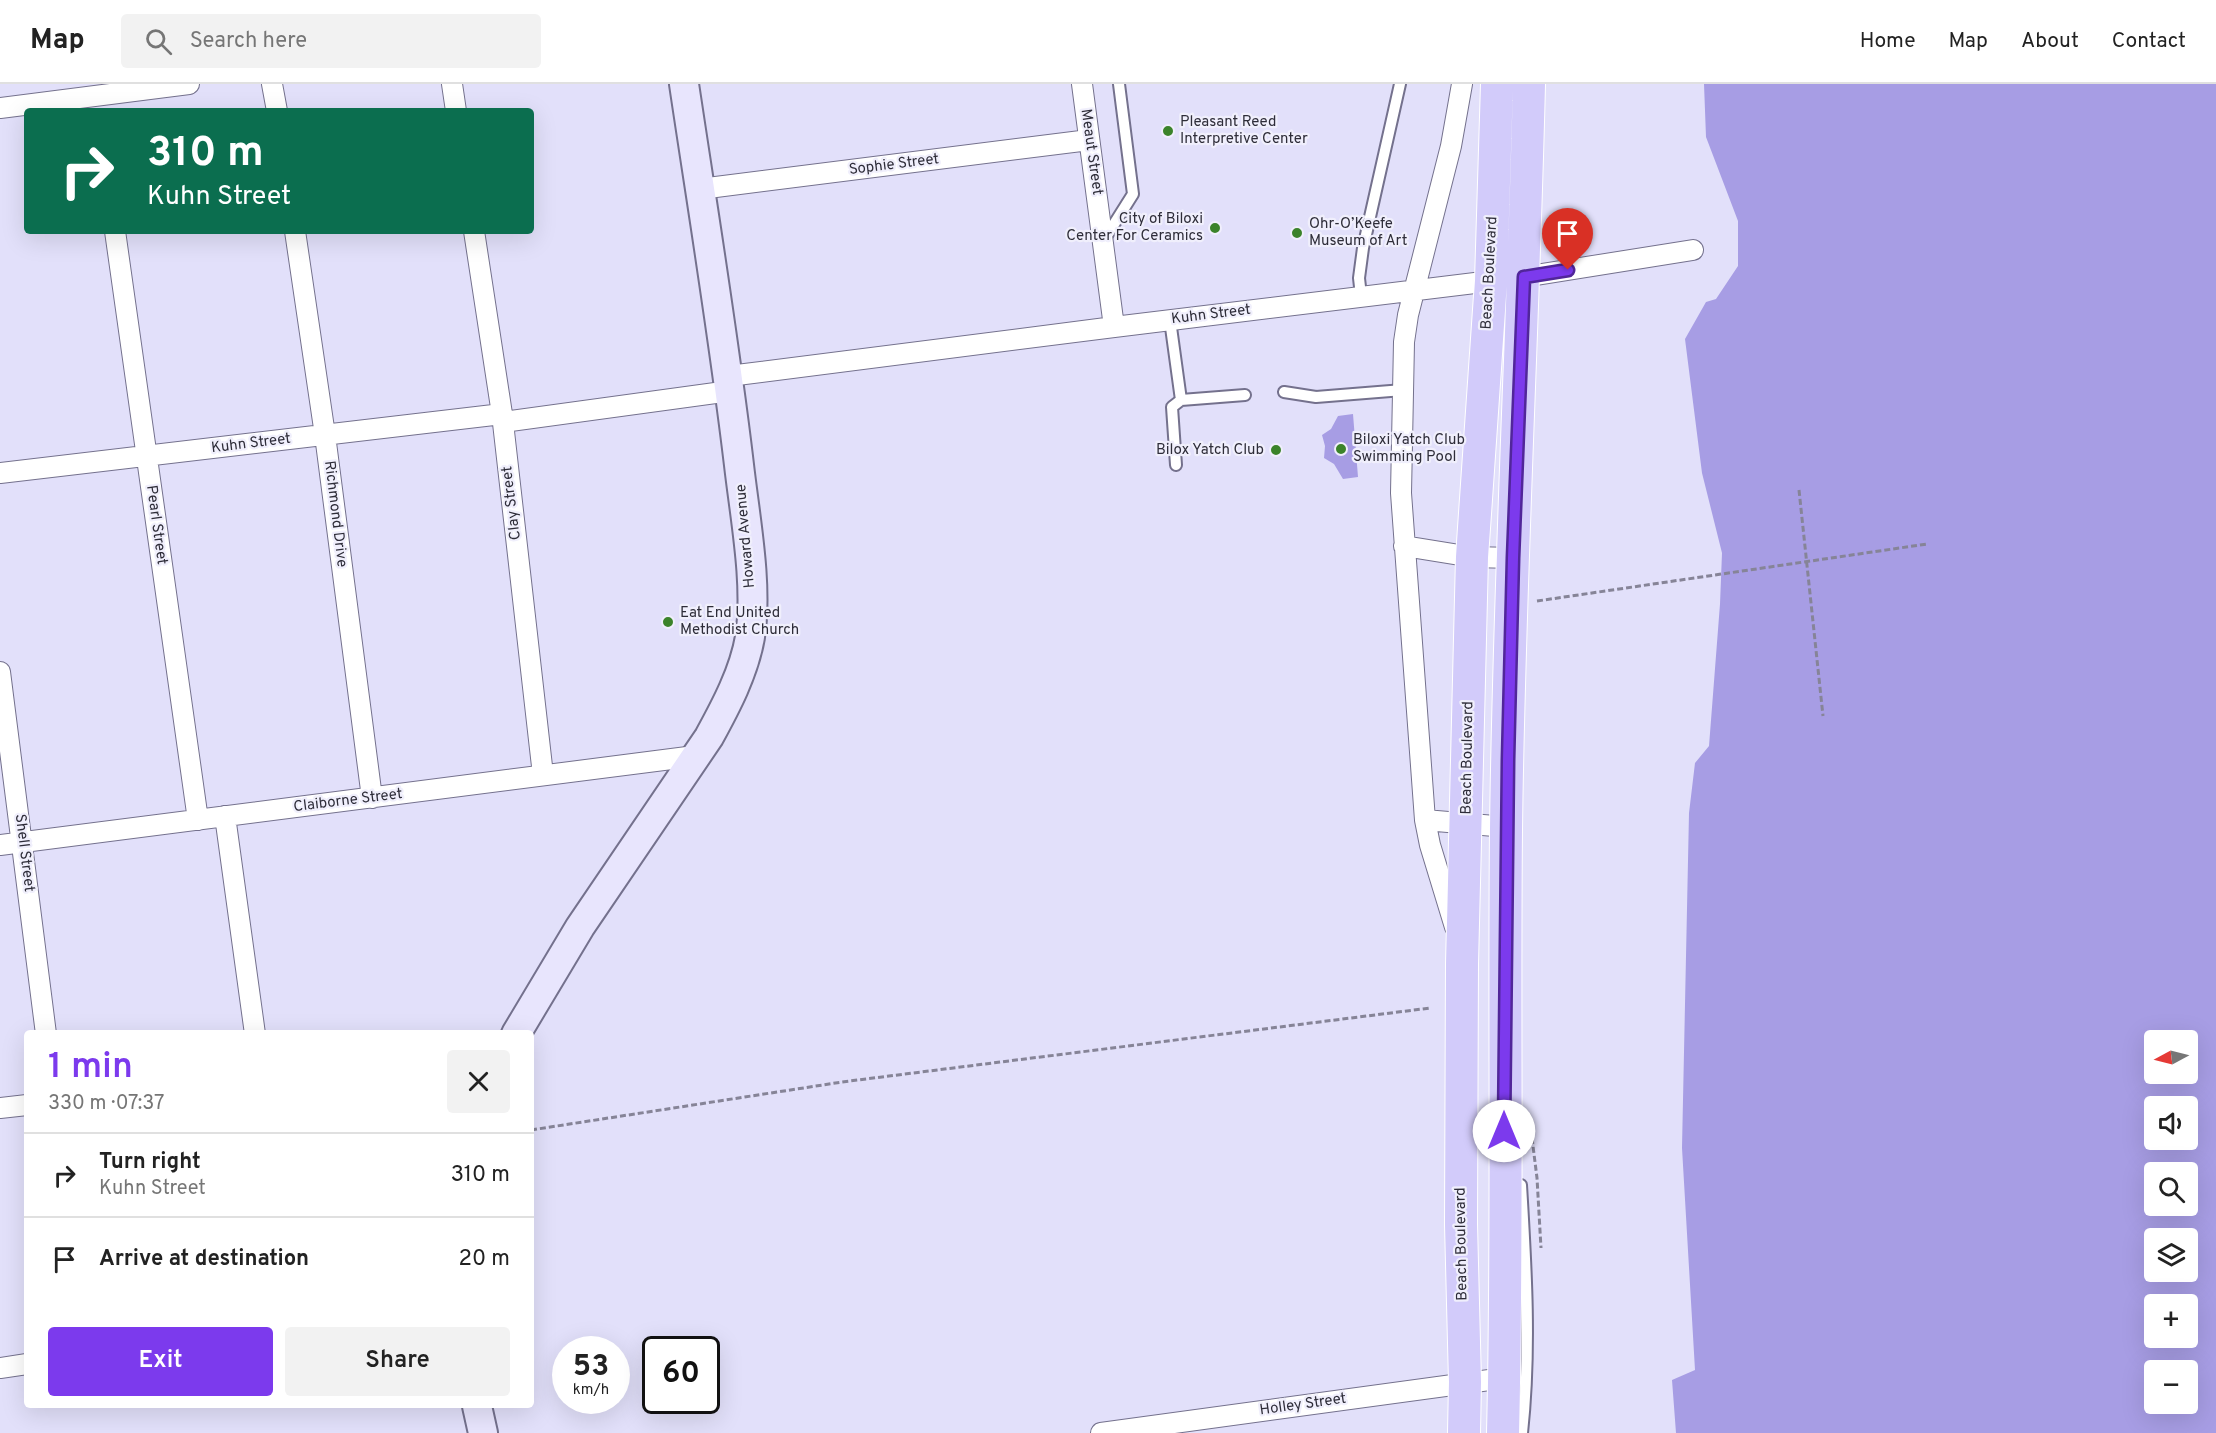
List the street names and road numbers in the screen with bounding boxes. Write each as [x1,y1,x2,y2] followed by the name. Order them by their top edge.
[1076,108,1106,196] street label: Meaut Street
[848,150,940,180] street label: Sophie Street
[1478,216,1502,330] street label: Beach Boulevard
[1170,301,1252,329] street label: Kuhn Street
[210,430,292,458] street label: Kuhn Street
[319,460,351,568] street label: Richmond Drive
[498,465,526,541] street label: Clay Street
[732,483,760,589] street label: Howard Avenue
[141,484,171,566] street label: Pearl Street
[1458,701,1478,815] street label: Beach Boulevard
[292,785,404,817] street label: Claiborne Street
[10,813,38,893] street label: Shell Street
[1452,1187,1472,1301] street label: Beach Boulevard
[1258,1390,1348,1420] street label: Holley Street

